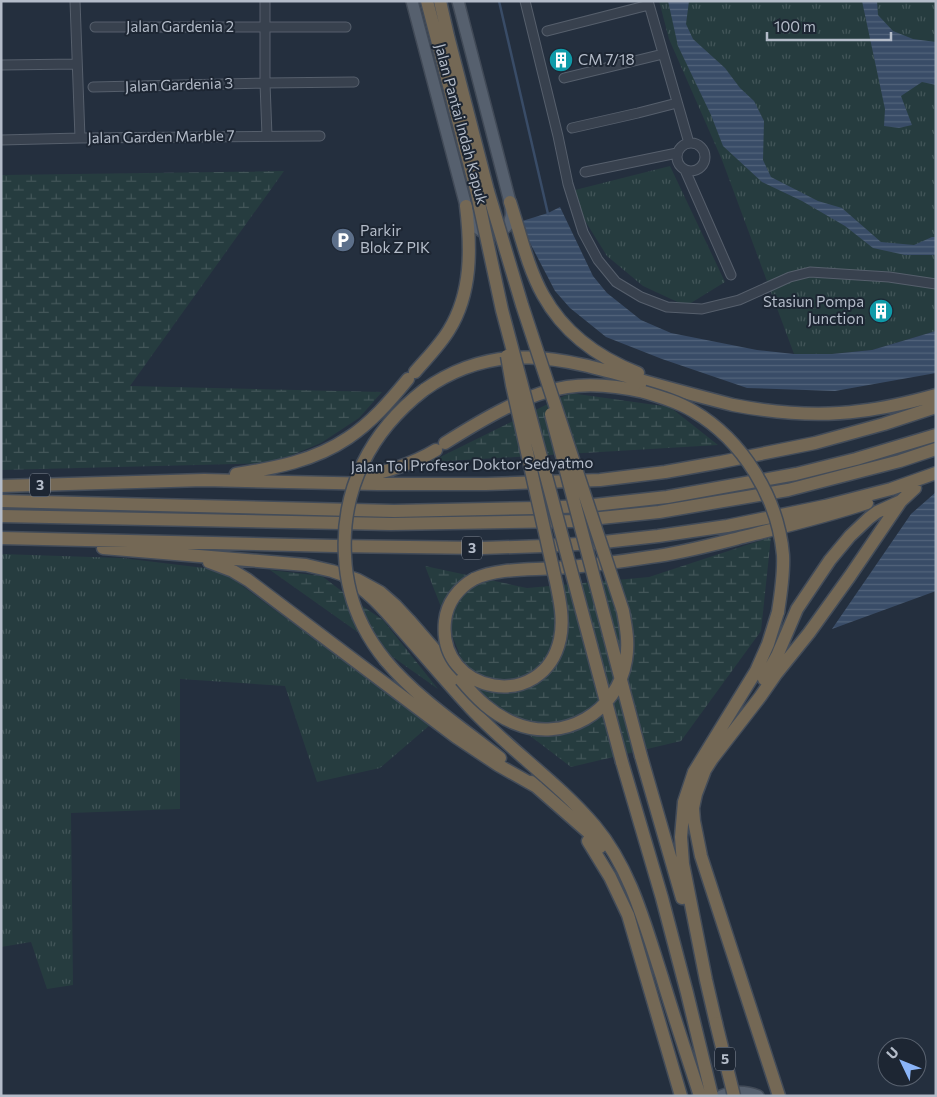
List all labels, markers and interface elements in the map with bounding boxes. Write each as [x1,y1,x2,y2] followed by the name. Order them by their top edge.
[767,10,891,42] scale bar
[126,17,234,35] street label: Jalan Gardenia 2
[774,17,816,35] text: 100 m
[432,41,492,206] street label: Jalan Pantai Indah Kapuk
[548,47,574,73] building icon: CM 7/18
[578,50,635,68] place label: CM 7/18
[125,73,233,95] street label: Jalan Gardenia 3
[87,126,235,146] street label: Jalan Garden Marble 7
[360,221,430,256] place label: Parkir Blok Z PIK
[330,227,356,253] parking icon: Parkir Blok Z PIK
[763,292,864,327] place label: Stasiun Pompa Junction
[868,298,894,324] building icon: Stasiun Pompa Junction
[351,453,593,475] street label: Jalan Tol Profesor Doktor Sedyatmo
[30,474,50,496] road number: 3
[462,536,482,560] road number: 3
[877,1037,927,1087] north arrow
[882,1043,902,1062] text: U
[715,1048,735,1070] road number: 5

